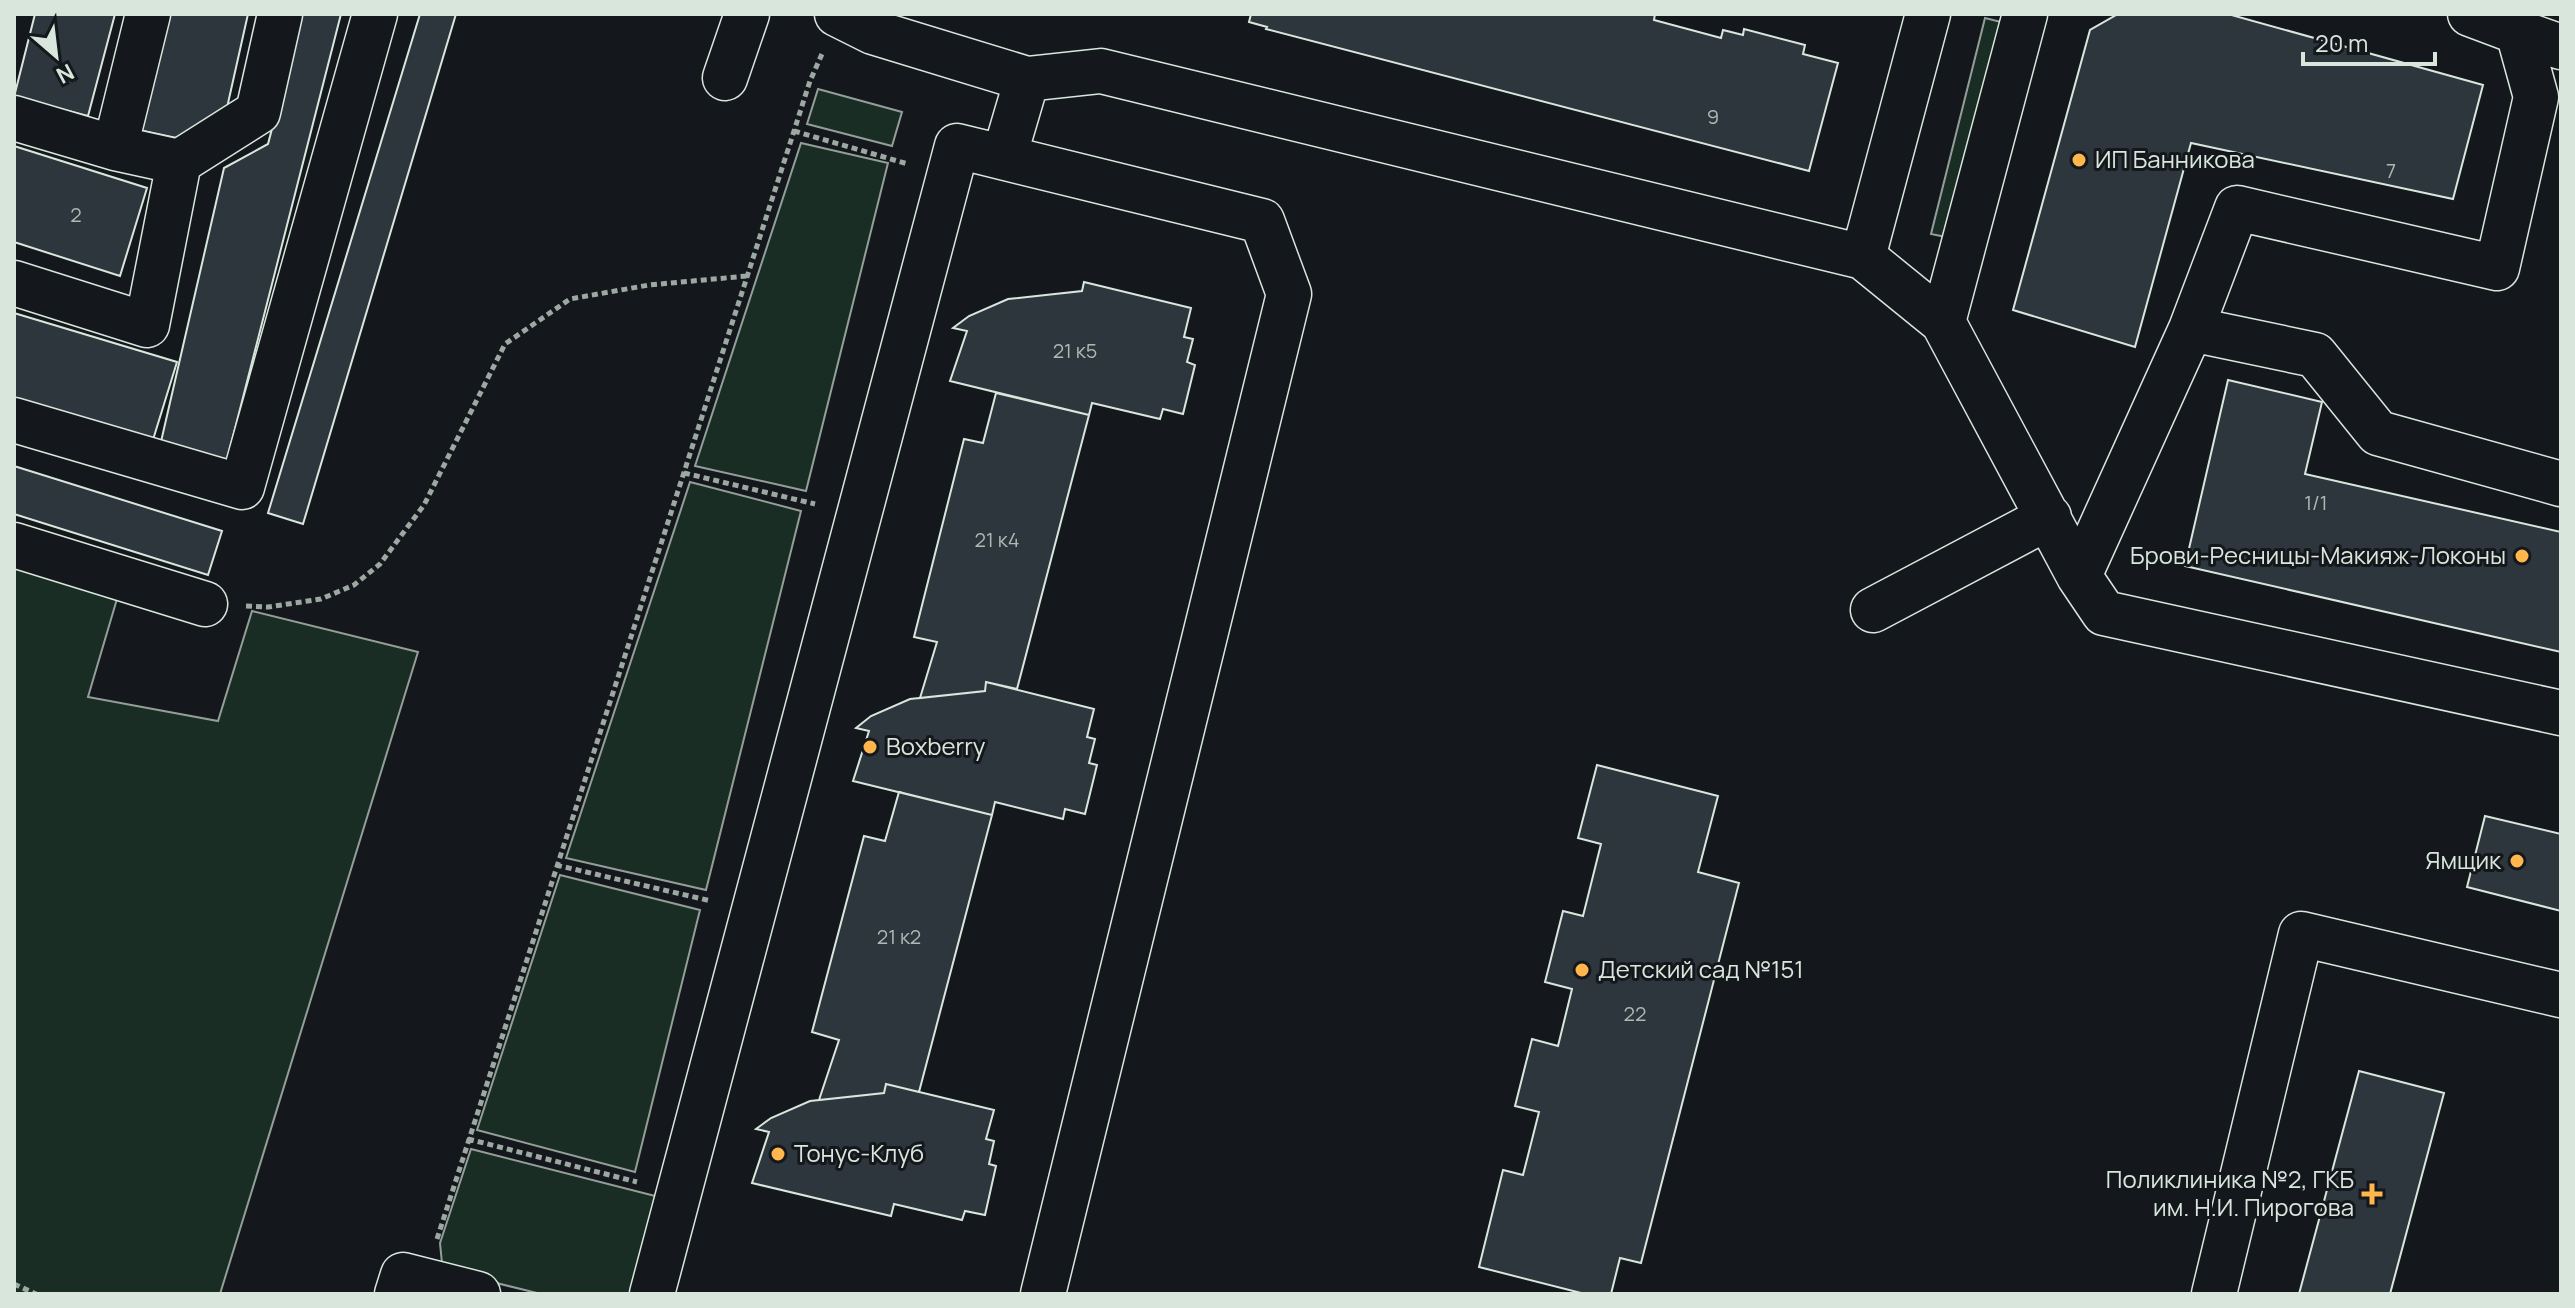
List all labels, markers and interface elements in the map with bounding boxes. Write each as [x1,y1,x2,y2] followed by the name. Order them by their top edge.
[16,16,96,96] north arrow
[2303,16,2435,66] scale bar
[2315,26,2368,59] text: 20 m
[51,57,79,91] text: N
[1707,103,1719,130] house number: 9
[2095,142,2255,175] place label: ИП Банникова
[2070,151,2088,169] marker: ИП Банникова
[2386,157,2396,184] house number: 7
[70,201,82,228] house number: 2
[1053,337,1097,364] house number: 21 к5
[2304,489,2328,516] house number: 1/1
[975,526,1019,553] house number: 21 к4
[2130,538,2506,571] place label: Брови-Ресницы-Макияж-Локоны
[2513,547,2531,565] marker: Брови-Ресницы-Макияж-Локоны
[886,729,986,762] place label: Boxberry
[861,738,879,756] marker: Boxberry
[2425,843,2502,876] place label: Ямщик
[2508,852,2526,870] marker: Ямщик
[877,923,921,950] house number: 21 к2
[1598,952,1804,985] place label: Детский сад №151
[1573,961,1591,979] marker: Детский сад №151
[1624,1000,1646,1027] house number: 22
[794,1136,924,1169] place label: Тонус-Клуб
[769,1145,787,1163] marker: Тонус-Клуб
[2106,1162,2354,1223] place label: Поликлиника №2, ГКБ им. Н.И. Пирогова
[2361,1183,2383,1205] marker: Поликлиника №2, ГКБ им. Н.И. Пирогова

